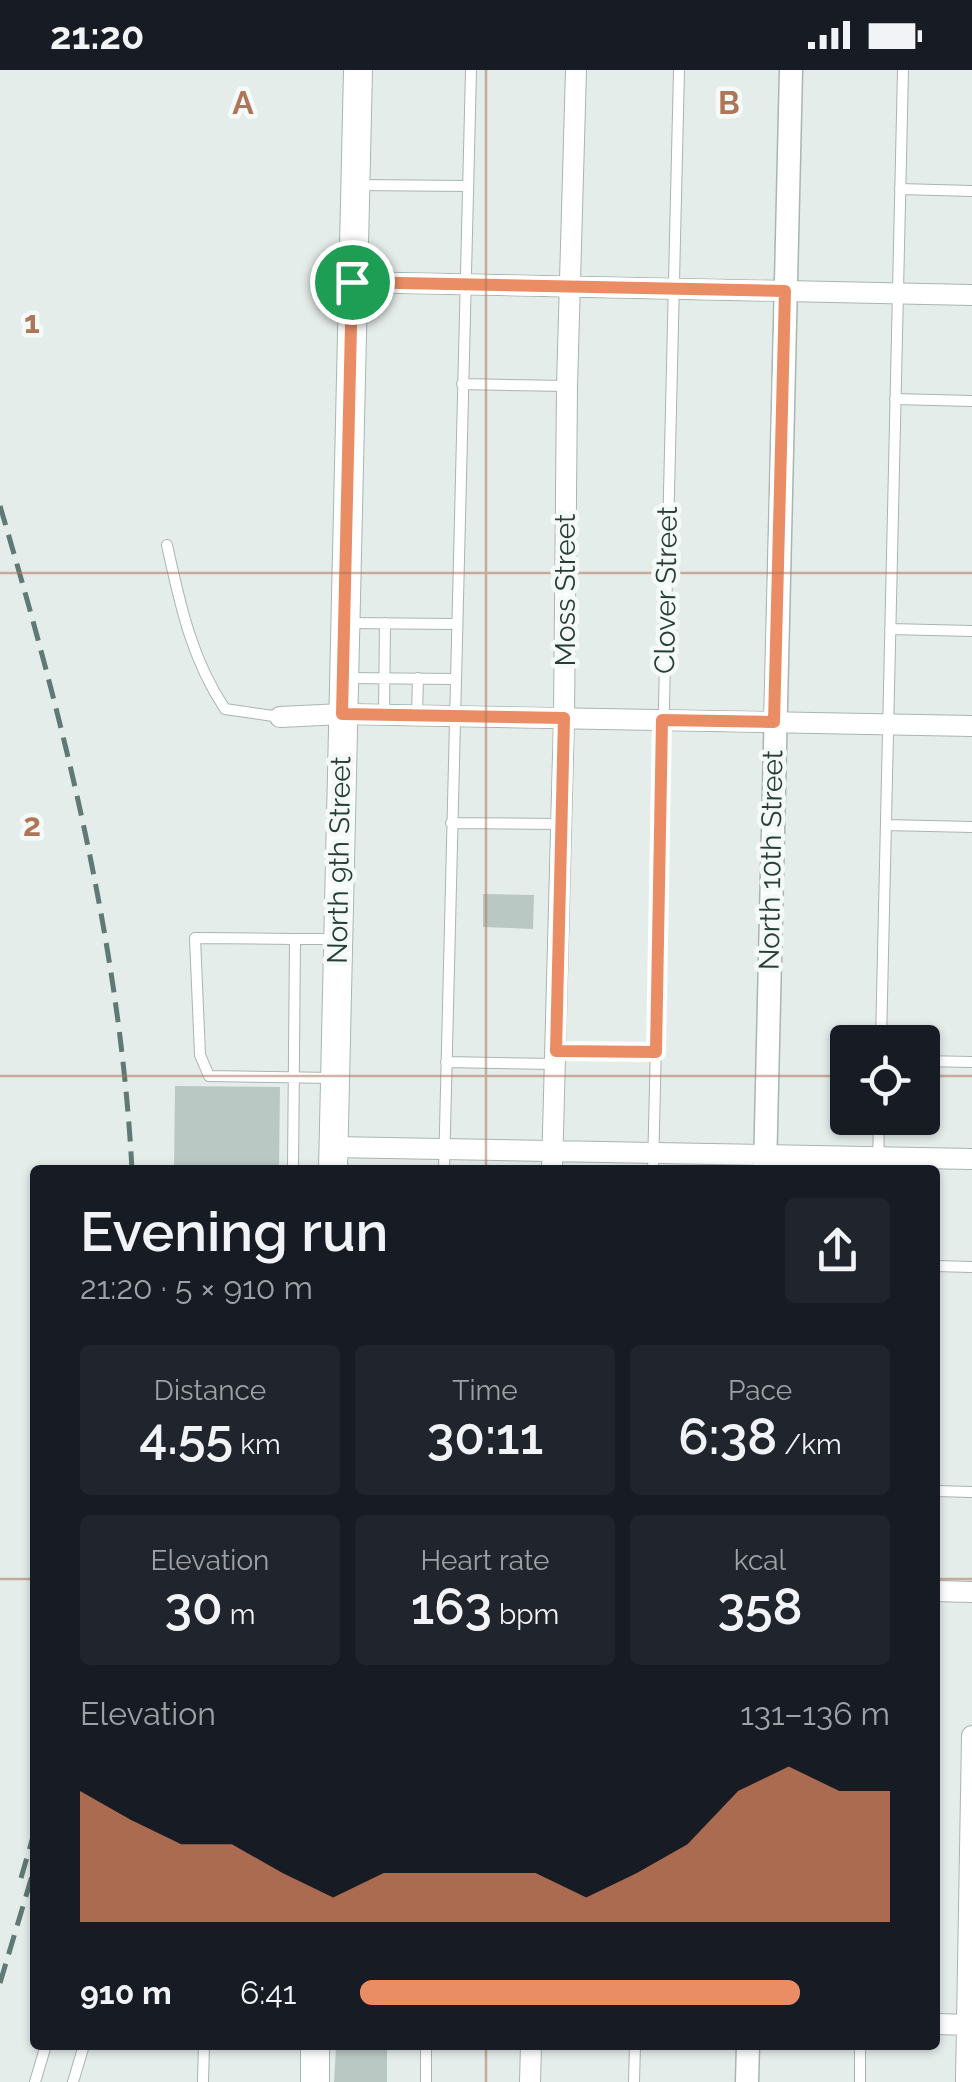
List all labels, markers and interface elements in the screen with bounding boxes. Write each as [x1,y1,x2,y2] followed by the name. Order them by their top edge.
[50,13,144,58] text: 21:20
[232,84,254,121] text: A
[718,84,740,121] text: B
[310,240,395,325] pin
[325,255,380,310] icon: arrive
[24,303,40,340] text: 1
[648,505,684,674] street label: Clover Street
[549,513,582,666] street label: Moss Street
[753,749,789,970] street label: North 10th Street
[321,755,357,964] street label: North 9th Street
[23,806,41,843] text: 2
[830,1025,940,1135] map controls
[830,1025,940,1135] button: locate
[785,1198,890,1303] button: share
[80,1199,388,1264] text: Evening run
[80,1269,313,1306] text: 21:20 · 5 × 910 m
[154,1374,266,1407] text: Distance
[452,1374,518,1407] text: Time
[728,1374,792,1407] text: Pace
[139,1407,233,1466] text: 4.55
[427,1407,543,1466] text: 30:11
[678,1407,777,1466] text: 6:38
[233,1428,281,1461] text: km
[777,1428,842,1461] text: /km
[151,1544,269,1577] text: Elevation
[421,1544,549,1577] text: Heart rate
[734,1544,786,1577] text: kcal
[164,1577,223,1636] text: 30
[411,1577,492,1636] text: 163
[717,1577,803,1636] text: 358
[223,1598,256,1631] text: m
[492,1598,559,1631] text: bpm
[80,1695,216,1732] text: Elevation
[740,1695,890,1732] text: 131–136 m
[80,1974,172,2011] text: 910 m
[240,1974,296,2011] text: 6:41

